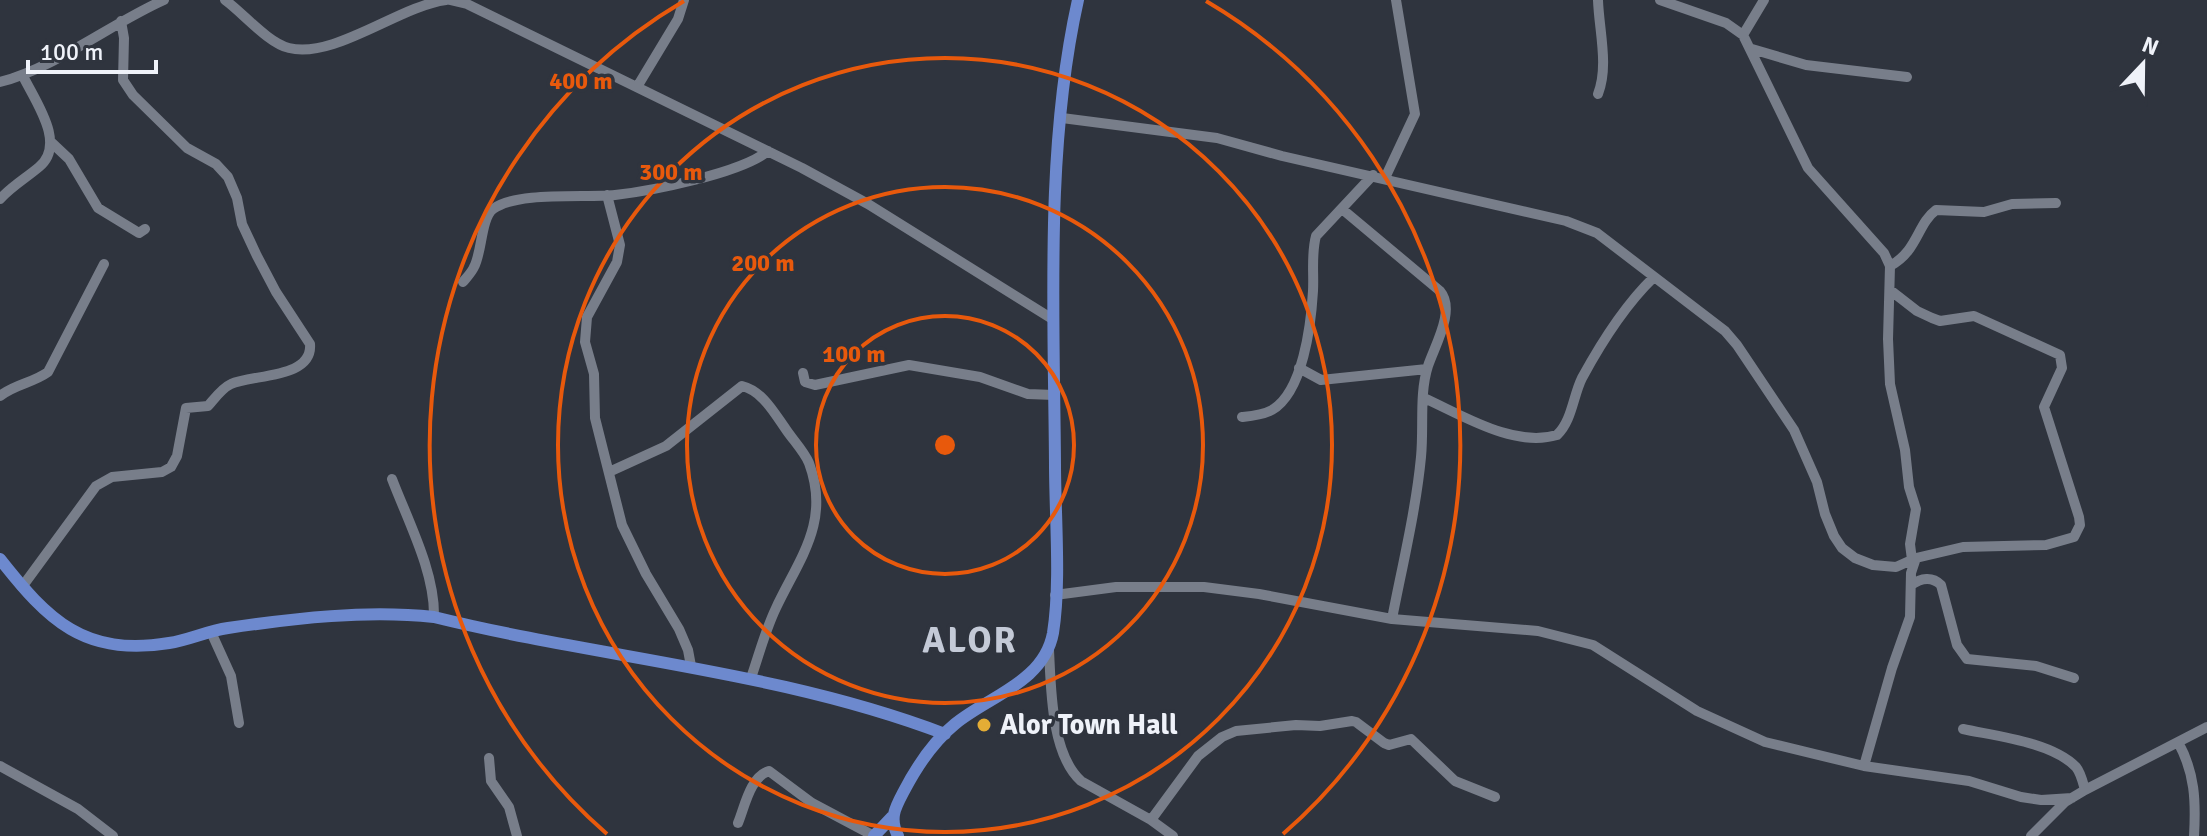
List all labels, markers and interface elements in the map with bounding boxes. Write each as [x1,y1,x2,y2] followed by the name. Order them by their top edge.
[28,24,156,74] scale bar
[2103,24,2183,104] north arrow
[2138,31,2162,61] text: N
[40,37,103,67] text: 100 m
[549,66,613,96] text: 400 m
[639,157,703,187] text: 300 m
[731,248,795,278] text: 200 m
[822,339,886,369] text: 100 m
[931,431,959,459] centre of rings
[922,618,1018,663] district label: ALOR
[1000,708,1178,742] place label: Alor Town Hall
[975,716,993,734] marker: Alor Town Hall

